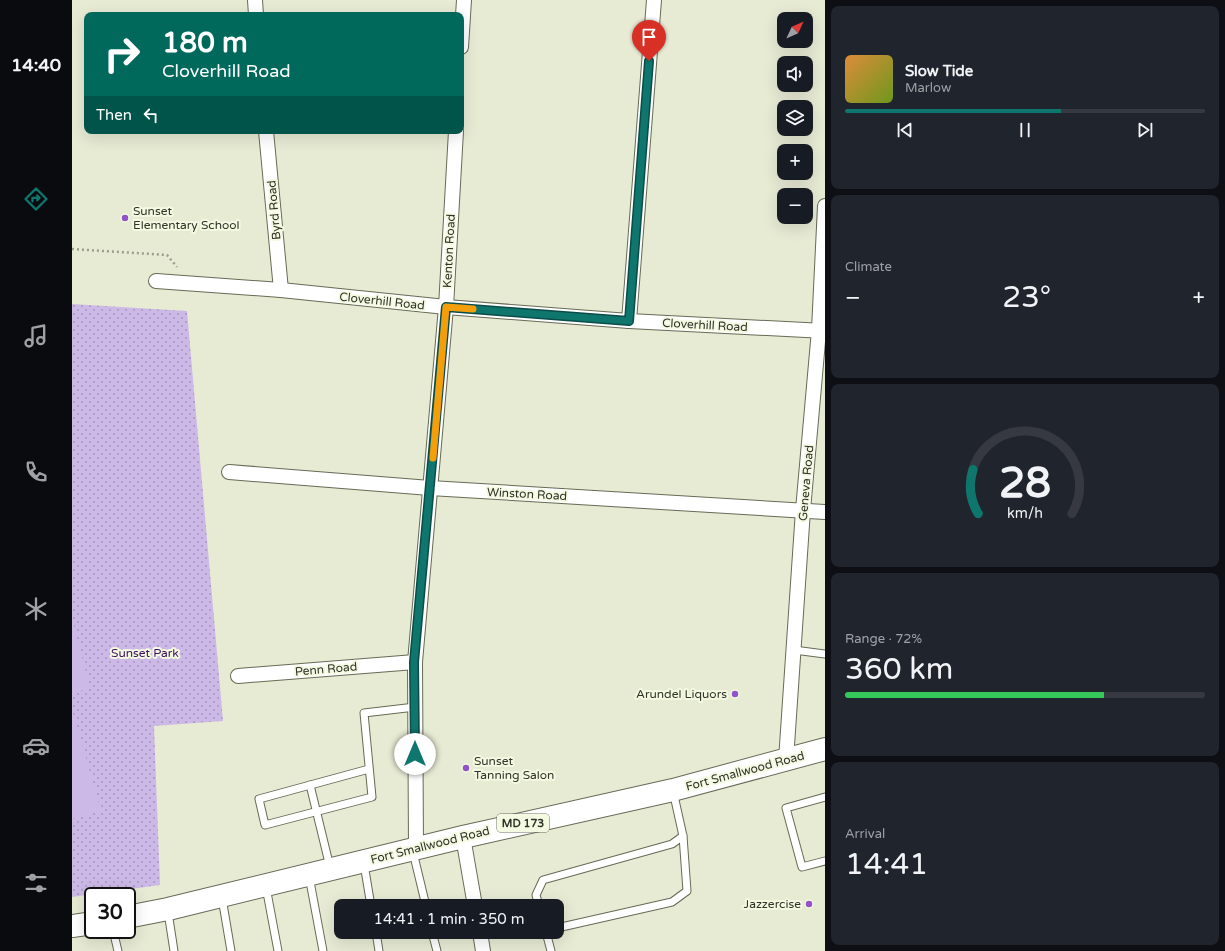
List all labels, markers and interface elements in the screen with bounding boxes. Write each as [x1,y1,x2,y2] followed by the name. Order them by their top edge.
[777,12,813,48] north arrow
[777,12,813,224] map controls
[632,20,666,61] pin
[162,26,248,60] text: 180 m
[638,26,660,48] icon: arrive
[96,28,148,80] icon: right
[11,54,61,76] text: 14:40
[777,56,813,92] button: sound
[162,60,291,82] text: Cloverhill Road
[905,62,973,80] text: Slow Tide
[905,80,951,96] text: Marlow
[777,100,813,136] button: layers
[140,104,162,126] icon: left
[96,106,132,124] text: Then
[894,119,916,141] icon: previous
[1014,119,1036,141] icon: pause
[1134,119,1156,141] icon: next
[777,144,813,180] button: +
[264,180,284,240] street label: Byrd Road
[22,185,50,213] icon: directions
[777,188,813,224] button: −
[133,204,240,232] place label: Sunset Elementary School
[120,213,130,223] marker: Sunset Elementary School
[440,213,458,289] street label: Kenton Road
[845,259,892,275] text: Climate
[1002,279,1051,316] text: 23°
[845,285,861,311] text: −
[1193,285,1205,311] text: +
[339,290,425,312] street label: Cloverhill Road
[662,316,748,334] street label: Cloverhill Road
[22,322,50,350] icon: music
[796,444,816,522] street label: Geneva Road
[22,458,50,486] icon: phone
[999,458,1051,508] text: 28
[486,485,568,503] street label: Winston Road
[1007,504,1043,521] text: km/h
[22,595,50,623] icon: climate
[845,631,922,647] text: Range · 72%
[111,646,179,660] park label: Sunset Park
[845,651,953,688] text: 360 km
[294,659,358,679] street label: Penn Road
[636,687,727,701] place label: Arundel Liquors
[730,689,740,699] marker: Arundel Liquors
[22,732,50,760] icon: car
[394,733,436,775] position arrow
[684,748,806,794] street label: Fort Smallwood Road
[474,754,554,782] place label: Sunset Tanning Salon
[461,763,471,773] marker: Sunset Tanning Salon
[497,814,549,832] road number: MD 173
[369,823,491,867] street label: Fort Smallwood Road
[845,826,885,842] text: Arrival
[845,846,928,883] text: 14:41
[22,869,50,897] icon: filters
[84,887,136,939] speed limit sign: 30
[744,897,801,911] place label: Jazzercise
[804,899,814,909] marker: Jazzercise
[374,910,524,928] text: 14:41 · 1 min · 350 m

